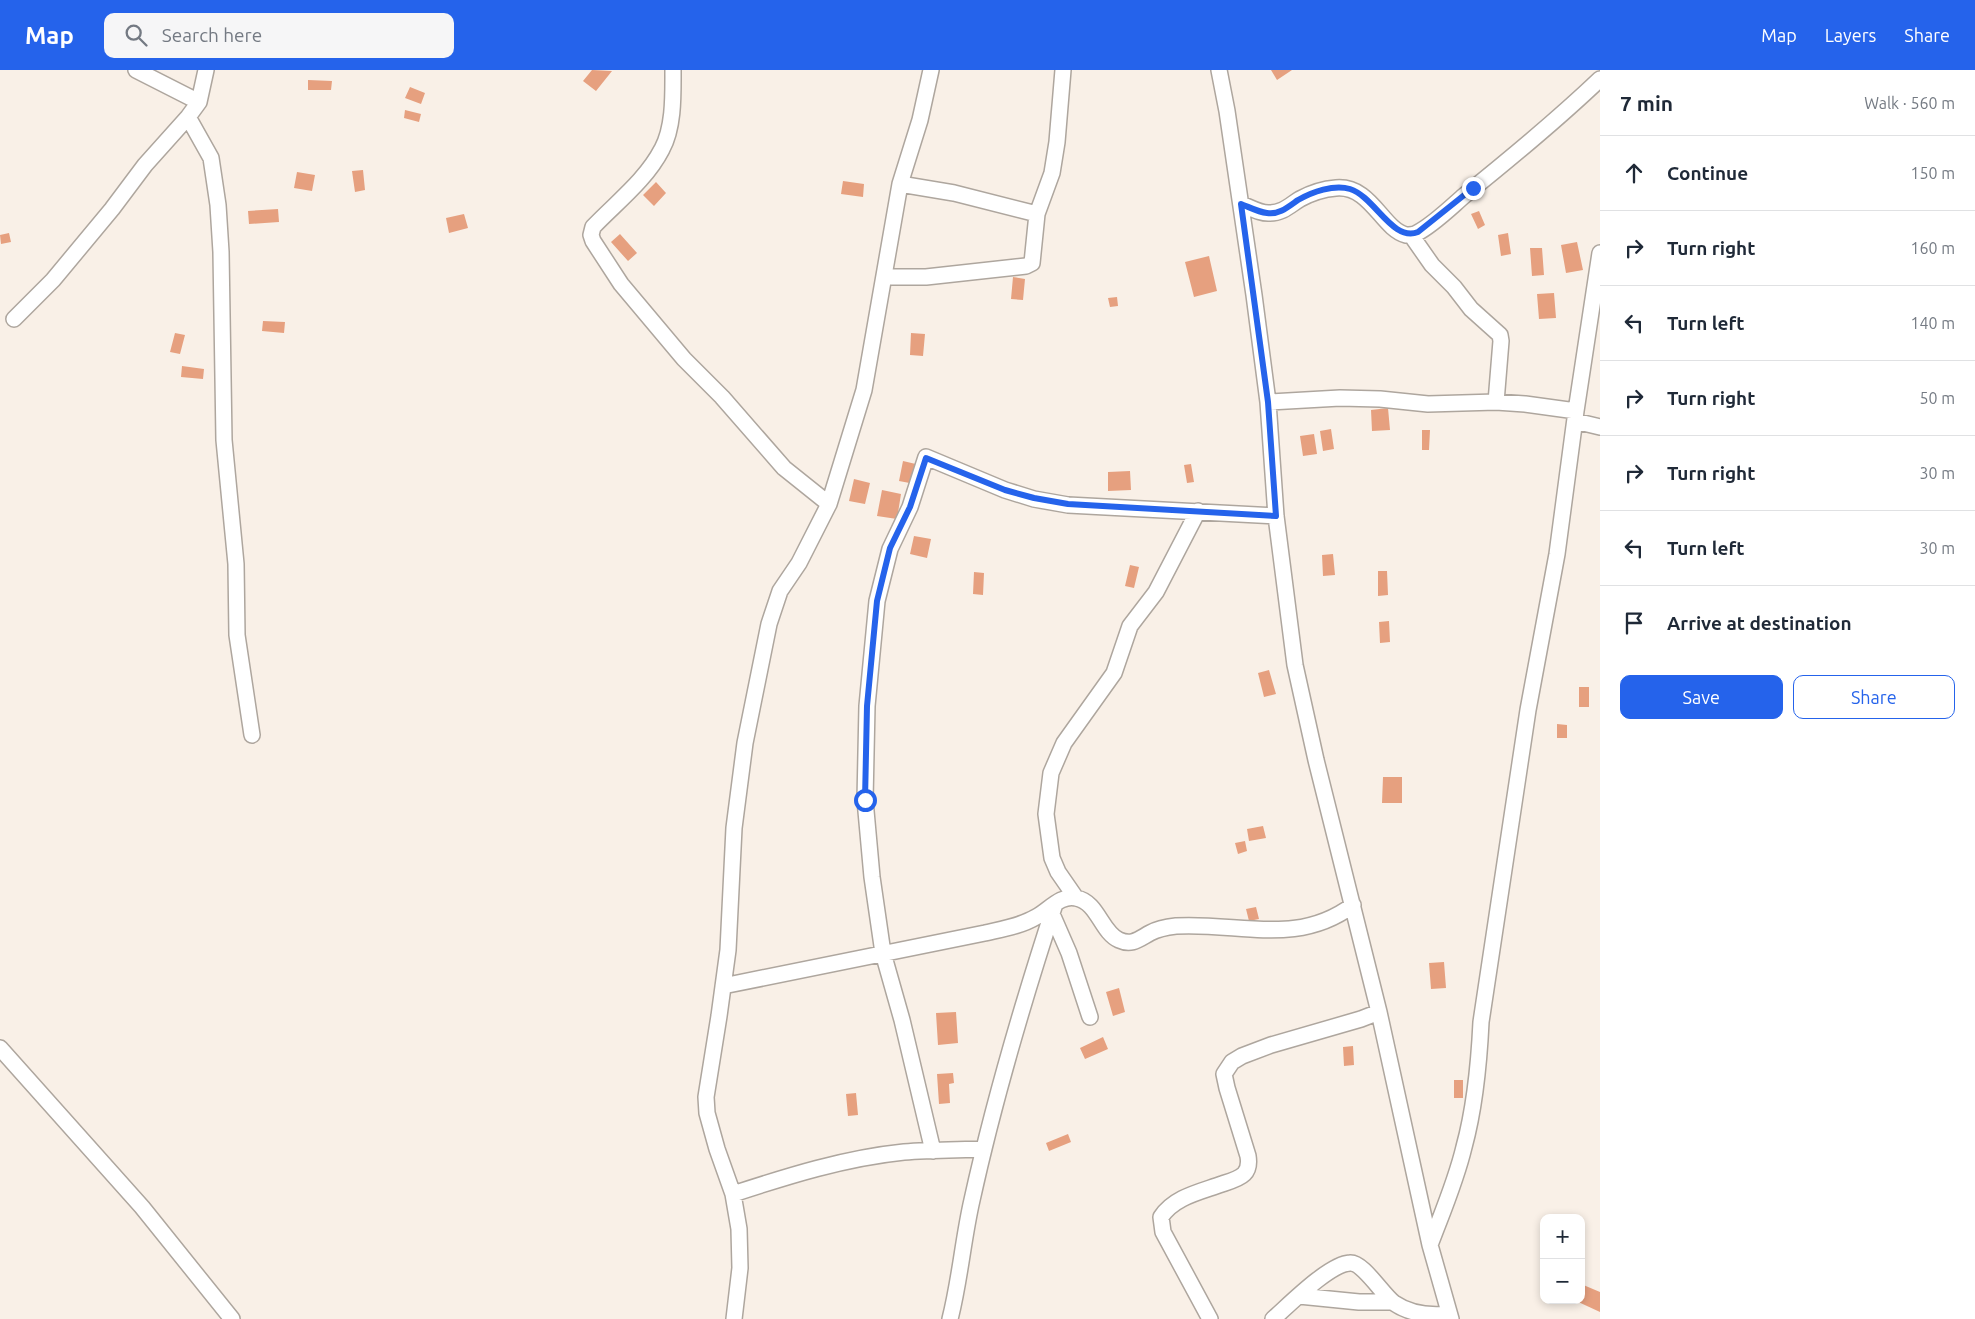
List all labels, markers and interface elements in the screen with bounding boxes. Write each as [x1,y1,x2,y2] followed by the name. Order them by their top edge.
[104,13,454,58] search box
[122,21,150,49] icon: search
[25,22,74,49] text: Map
[162,24,262,46] text: Search here
[1761,25,1797,45] text: Map
[1825,25,1876,45] text: Layers
[1904,25,1950,45] text: Share
[1620,91,1673,115] text: 7 min
[1864,94,1955,112] text: Walk · 560 m
[1620,159,1648,187] icon: ahead
[1667,162,1748,184] text: Continue
[1910,164,1955,182] text: 150 m
[1462,177,1485,200] route end
[1620,234,1648,262] icon: right
[1667,237,1755,259] text: Turn right
[1910,239,1955,257] text: 160 m
[1620,309,1648,337] icon: left
[1667,312,1745,334] text: Turn left
[1910,314,1955,332] text: 140 m
[1620,384,1648,412] icon: right
[1667,387,1755,409] text: Turn right
[1919,389,1955,407] text: 50 m
[1620,459,1648,487] icon: right
[1667,462,1755,484] text: Turn right
[1919,464,1955,482] text: 30 m
[1620,534,1648,562] icon: left
[1667,537,1745,559] text: Turn left
[1919,539,1955,557] text: 30 m
[1620,609,1648,637] icon: arrive
[1667,612,1852,634] text: Arrive at destination
[1620,675,1783,719] button: Save
[1793,675,1955,719] button: Share
[854,789,877,812] route start
[1540,1214,1585,1304] map controls
[1540,1214,1585,1259] button: +
[1540,1259,1585,1304] button: −

